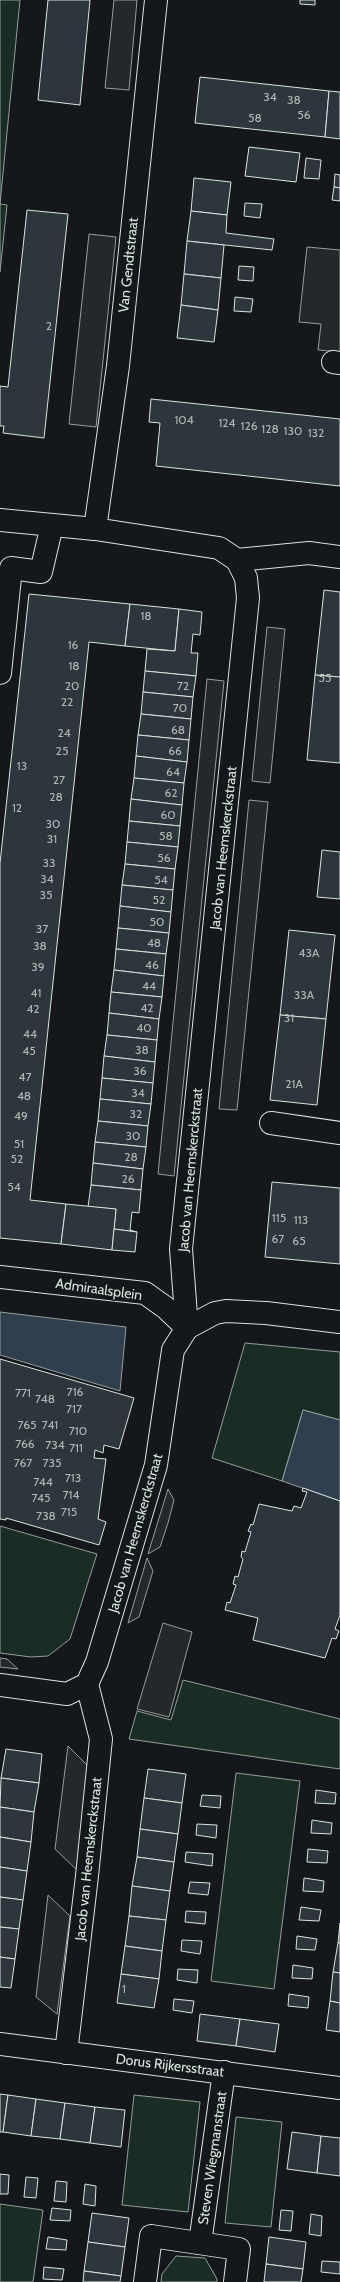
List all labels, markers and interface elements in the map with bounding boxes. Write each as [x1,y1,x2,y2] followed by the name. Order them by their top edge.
[263,89,277,104] house number: 34
[287,92,301,107] house number: 38
[297,107,311,122] house number: 56
[248,110,262,125] house number: 58
[114,216,142,313] street label: Van Gendtstraat
[46,318,52,333] house number: 2
[174,412,194,427] house number: 104
[218,415,236,430] house number: 124
[240,418,258,433] house number: 126
[261,421,279,436] house number: 128
[284,423,302,438] house number: 130
[308,425,324,440] house number: 132
[140,608,152,623] house number: 18
[68,637,79,652] house number: 16
[68,658,80,673] house number: 18
[319,670,331,685] house number: 55
[65,678,79,693] house number: 20
[177,678,189,693] house number: 72
[61,694,73,709] house number: 22
[173,700,187,715] house number: 70
[171,722,185,737] house number: 68
[57,725,71,740] house number: 24
[56,743,68,758] house number: 25
[168,743,182,758] house number: 66
[17,758,27,773] house number: 13
[166,764,180,779] house number: 64
[205,765,241,932] street label: Jacob van Heemskerckstraat
[53,772,65,787] house number: 27
[164,785,178,800] house number: 62
[49,789,63,804] house number: 28
[12,800,22,815] house number: 12
[160,807,176,822] house number: 60
[46,816,60,831] house number: 30
[159,828,173,843] house number: 58
[47,831,57,846] house number: 31
[157,850,171,865] house number: 56
[43,855,55,870] house number: 33
[40,871,54,886] house number: 34
[154,872,168,887] house number: 54
[40,887,52,902] house number: 35
[153,892,165,907] house number: 52
[150,914,164,929] house number: 50
[36,921,48,936] house number: 37
[147,935,161,950] house number: 48
[33,938,47,953] house number: 38
[299,945,320,960] house number: 43A
[145,957,159,972] house number: 46
[31,959,45,974] house number: 39
[142,978,156,993] house number: 44
[31,985,41,1000] house number: 41
[294,987,315,1002] house number: 33A
[140,1000,154,1015] house number: 42
[26,1001,40,1016] house number: 42
[284,1010,294,1025] house number: 31
[136,1020,152,1035] house number: 40
[23,1026,37,1041] house number: 44
[135,1042,149,1057] house number: 38
[22,1043,36,1058] house number: 45
[133,1063,147,1078] house number: 36
[19,1069,31,1084] house number: 47
[285,1076,303,1091] house number: 21A
[131,1085,145,1100] house number: 34
[174,1087,206,1254] street label: Jacob van Heemskerckstraat
[17,1088,31,1103] house number: 48
[130,1106,142,1121] house number: 32
[14,1108,28,1123] house number: 49
[126,1128,140,1143] house number: 30
[14,1136,24,1151] house number: 51
[124,1149,138,1164] house number: 28
[11,1151,23,1166] house number: 52
[121,1171,135,1186] house number: 26
[7,1179,21,1194] house number: 54
[272,1210,286,1225] house number: 115
[294,1212,308,1227] house number: 113
[272,1231,284,1246] house number: 67
[292,1233,306,1248] house number: 65
[54,1274,144,1304] street label: Admiraalsplein
[67,1384,84,1399] house number: 716
[15,1385,31,1400] house number: 771
[35,1391,55,1406] house number: 748
[66,1401,82,1416] house number: 717
[17,1417,37,1432] house number: 765
[42,1417,58,1432] house number: 741
[69,1423,87,1438] house number: 710
[15,1436,35,1451] house number: 766
[45,1437,65,1452] house number: 734
[69,1440,83,1455] house number: 711
[103,1451,166,1616] street label: Jacob van Heemskerckstraat
[14,1455,32,1470] house number: 767
[42,1455,62,1470] house number: 735
[65,1470,81,1485] house number: 713
[33,1474,53,1489] house number: 744
[63,1487,80,1502] house number: 714
[31,1490,51,1505] house number: 745
[61,1504,77,1519] house number: 715
[36,1508,56,1523] house number: 738
[70,1776,106,1943] street label: Jacob van Heemskerckstraat
[122,1981,126,1996] house number: 1
[115,2049,225,2081] street label: Dorus Rijkersstraat
[194,2090,230,2226] street label: Steven Wiegmanstraat

